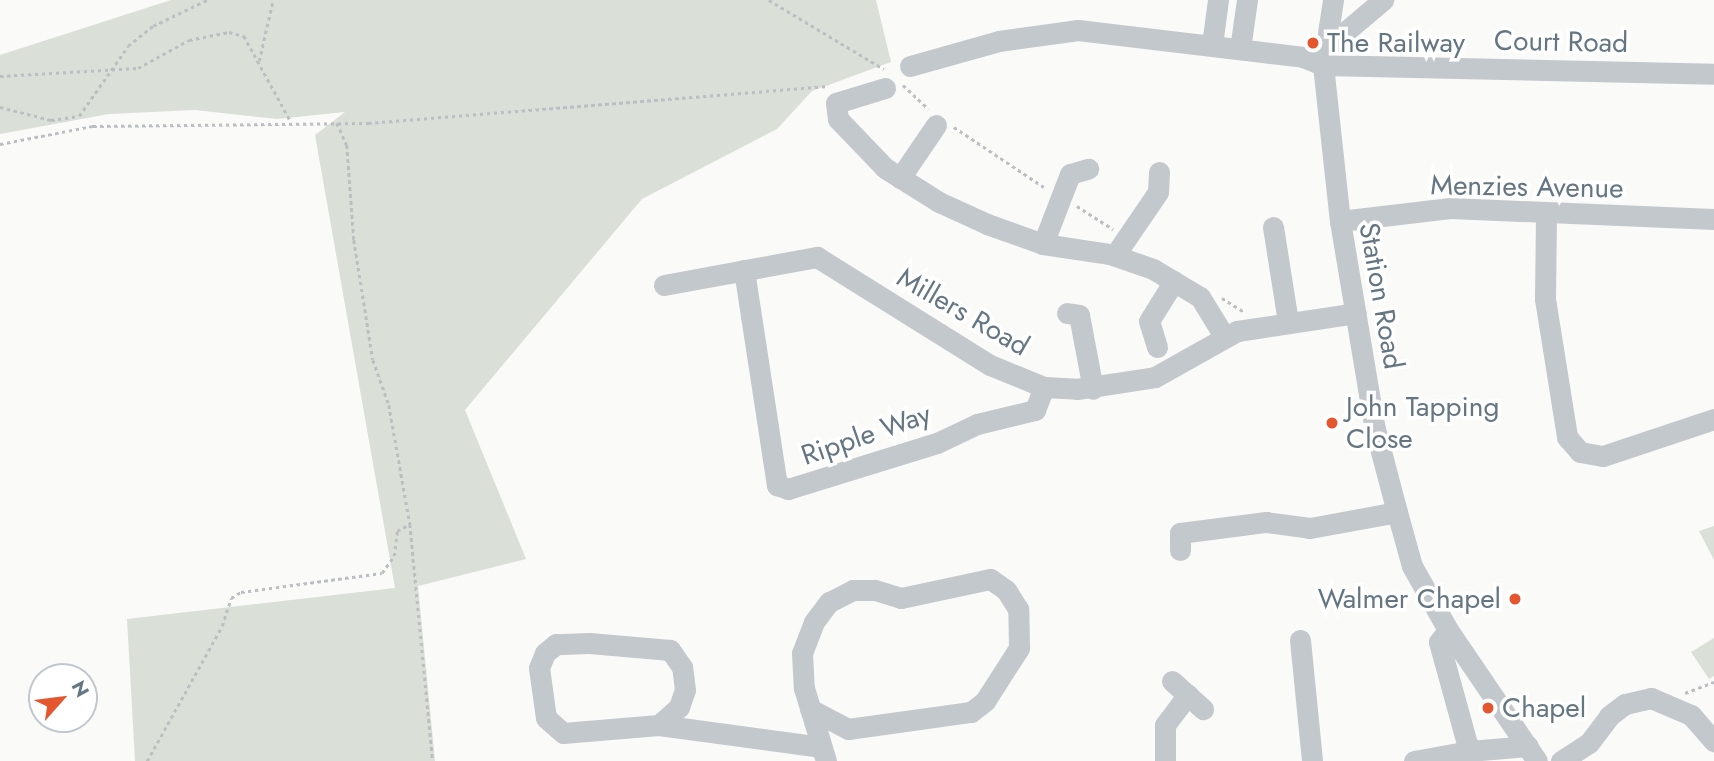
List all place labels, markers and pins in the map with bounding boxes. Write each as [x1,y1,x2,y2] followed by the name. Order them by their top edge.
[1327,26,1465,60] place label: The Railway
[1305,35,1321,51] marker: The Railway
[1346,390,1499,456] place label: John Tapping Close
[1324,415,1340,431] marker: John Tapping Close
[1318,582,1501,616] place label: Walmer Chapel
[1507,591,1523,607] marker: Walmer Chapel
[1502,691,1586,725] place label: Chapel
[1480,700,1496,716] marker: Chapel

